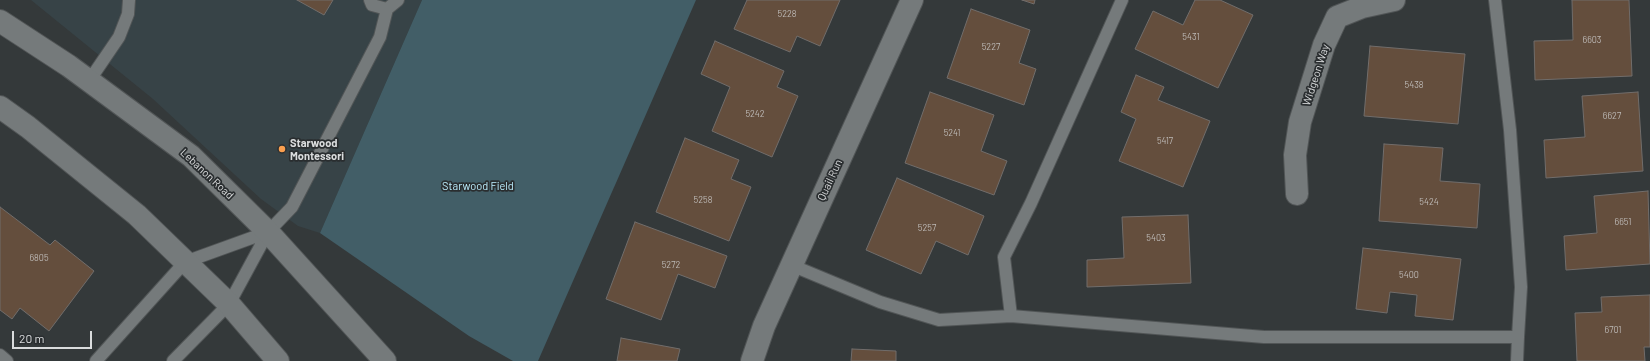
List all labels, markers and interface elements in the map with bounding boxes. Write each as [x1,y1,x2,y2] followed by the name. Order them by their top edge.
[778,9,796,19] house number: 5228
[1182,32,1200,42] house number: 5431
[1583,35,1601,45] house number: 6603
[982,42,1000,52] house number: 5227
[1300,42,1332,108] street label: Widgeon Way
[1405,80,1423,90] house number: 5438
[745,109,765,119] house number: 5242
[1603,111,1621,121] house number: 6627
[944,128,960,138] house number: 5241
[290,136,344,162] place label: Starwood Montessori
[1157,136,1173,146] house number: 5417
[277,144,287,154] marker: Starwood Montessori
[178,146,236,202] street label: Lebanon Road
[815,157,845,203] street label: Quail Run
[442,179,514,193] park label: Starwood Field
[694,195,712,205] house number: 5258
[1419,197,1439,207] house number: 5424
[1615,217,1631,227] house number: 6651
[918,223,936,233] house number: 5257
[1146,233,1166,243] house number: 5403
[29,253,49,263] house number: 6805
[662,260,680,270] house number: 5272
[1399,270,1419,280] house number: 5400
[14,323,94,349] scale bar
[1605,325,1621,335] house number: 6701
[19,331,45,345] text: 20 m

